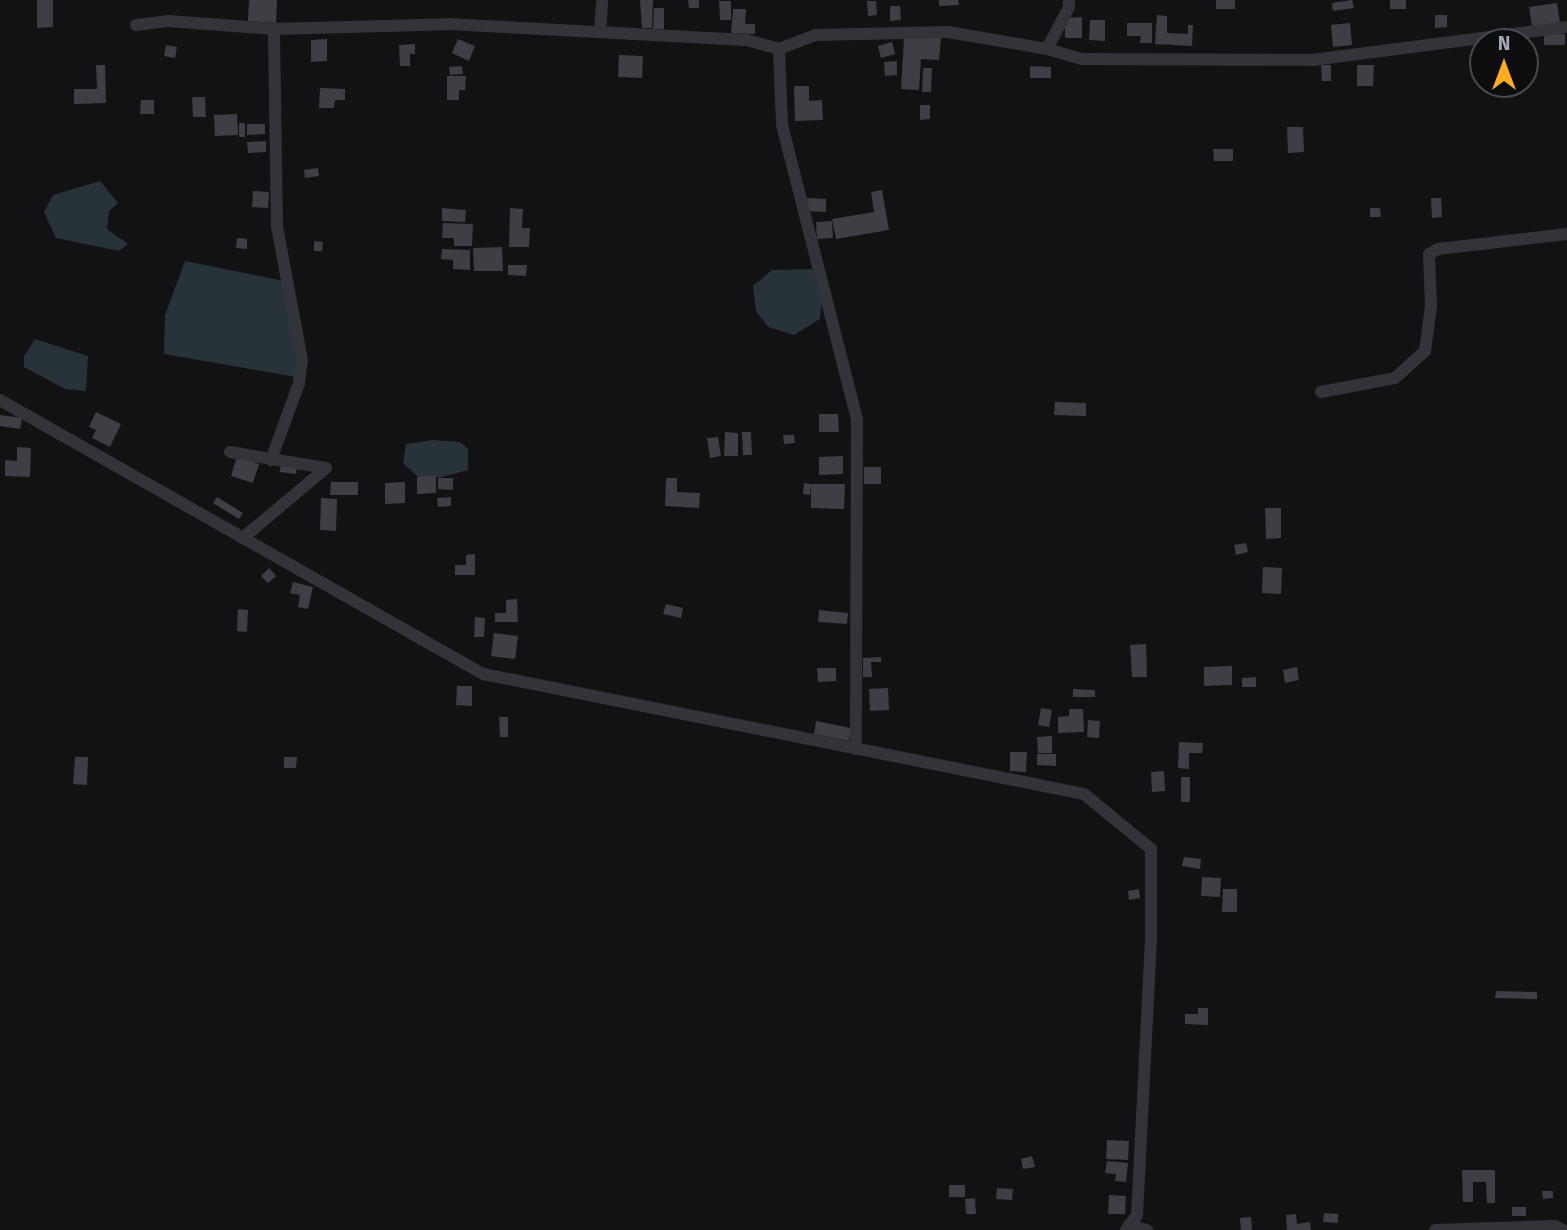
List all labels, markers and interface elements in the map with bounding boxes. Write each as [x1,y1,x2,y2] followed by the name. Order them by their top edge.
[1469,28,1539,98] north arrow
[1498,32,1510,55] text: N

